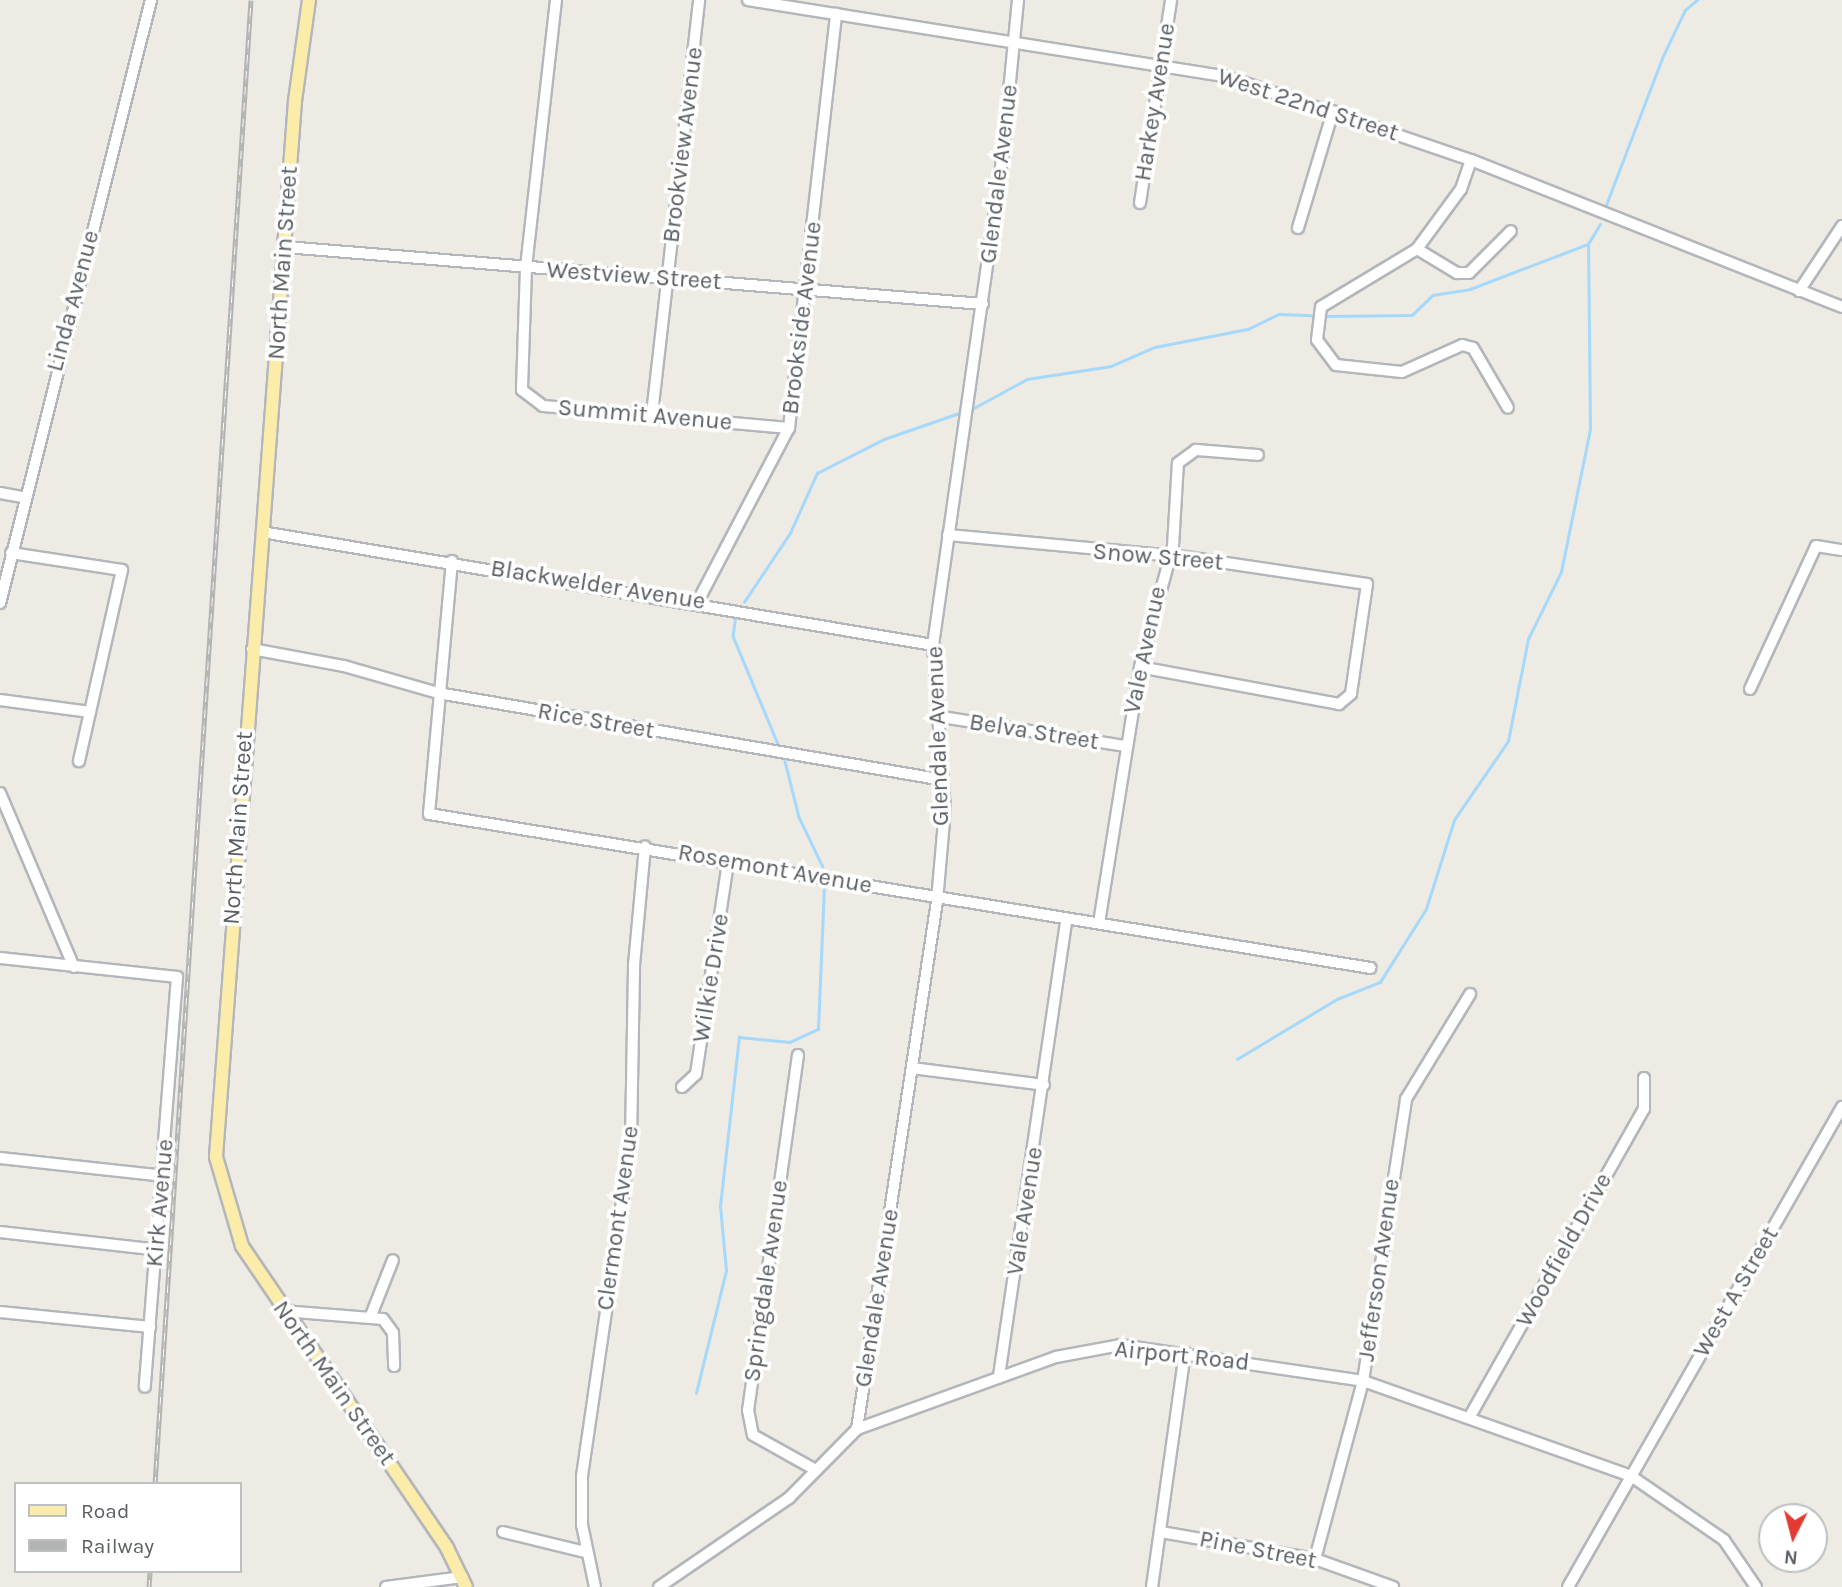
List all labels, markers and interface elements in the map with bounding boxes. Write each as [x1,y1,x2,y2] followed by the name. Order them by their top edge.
[1128,21,1182,183] street label: Harkey Avenue
[657,46,709,244] street label: Brookview Avenue
[1214,62,1402,148] street label: West 22nd Street
[974,83,1024,265] street label: Glendale Avenue
[262,165,304,361] street label: North Main Street
[776,220,828,416] street label: Brookside Avenue
[40,227,106,375] street label: Linda Avenue
[546,256,722,296] street label: Westview Street
[557,393,733,437] street label: Summit Avenue
[1091,537,1225,577] street label: Snow Street
[489,554,707,616] street label: Blackwelder Avenue
[1117,584,1173,716] street label: Vale Avenue
[920,645,956,827] street label: Glendale Avenue
[535,697,657,745] street label: Rice Street
[967,708,1101,756] street label: Belva Street
[217,730,259,926] street label: North Main Street
[676,838,874,900] street label: Rosemont Avenue
[687,912,735,1044] street label: Wilkie Drive
[591,1124,645,1312] street label: Clermont Avenue
[140,1138,180,1268] street label: Kirk Avenue
[1001,1145,1049,1277] street label: Vale Avenue
[1510,1168,1618,1332] street label: Woodfield Drive
[1352,1177,1406,1363] street label: Jefferson Avenue
[738,1178,794,1384] street label: Springdale Avenue
[849,1207,905,1389] street label: Glendale Avenue
[1687,1222,1785,1362] street label: West A Street
[267,1295,401,1471] street label: North Main Street
[1113,1335,1251,1377] street label: Airport Road
[14,1482,242,1573] legend
[81,1499,129,1523] text: Road
[1758,1503,1828,1573] north arrow
[1197,1525,1319,1575] street label: Pine Street
[81,1534,154,1558] text: Railway
[1783,1545,1799,1569] text: N

